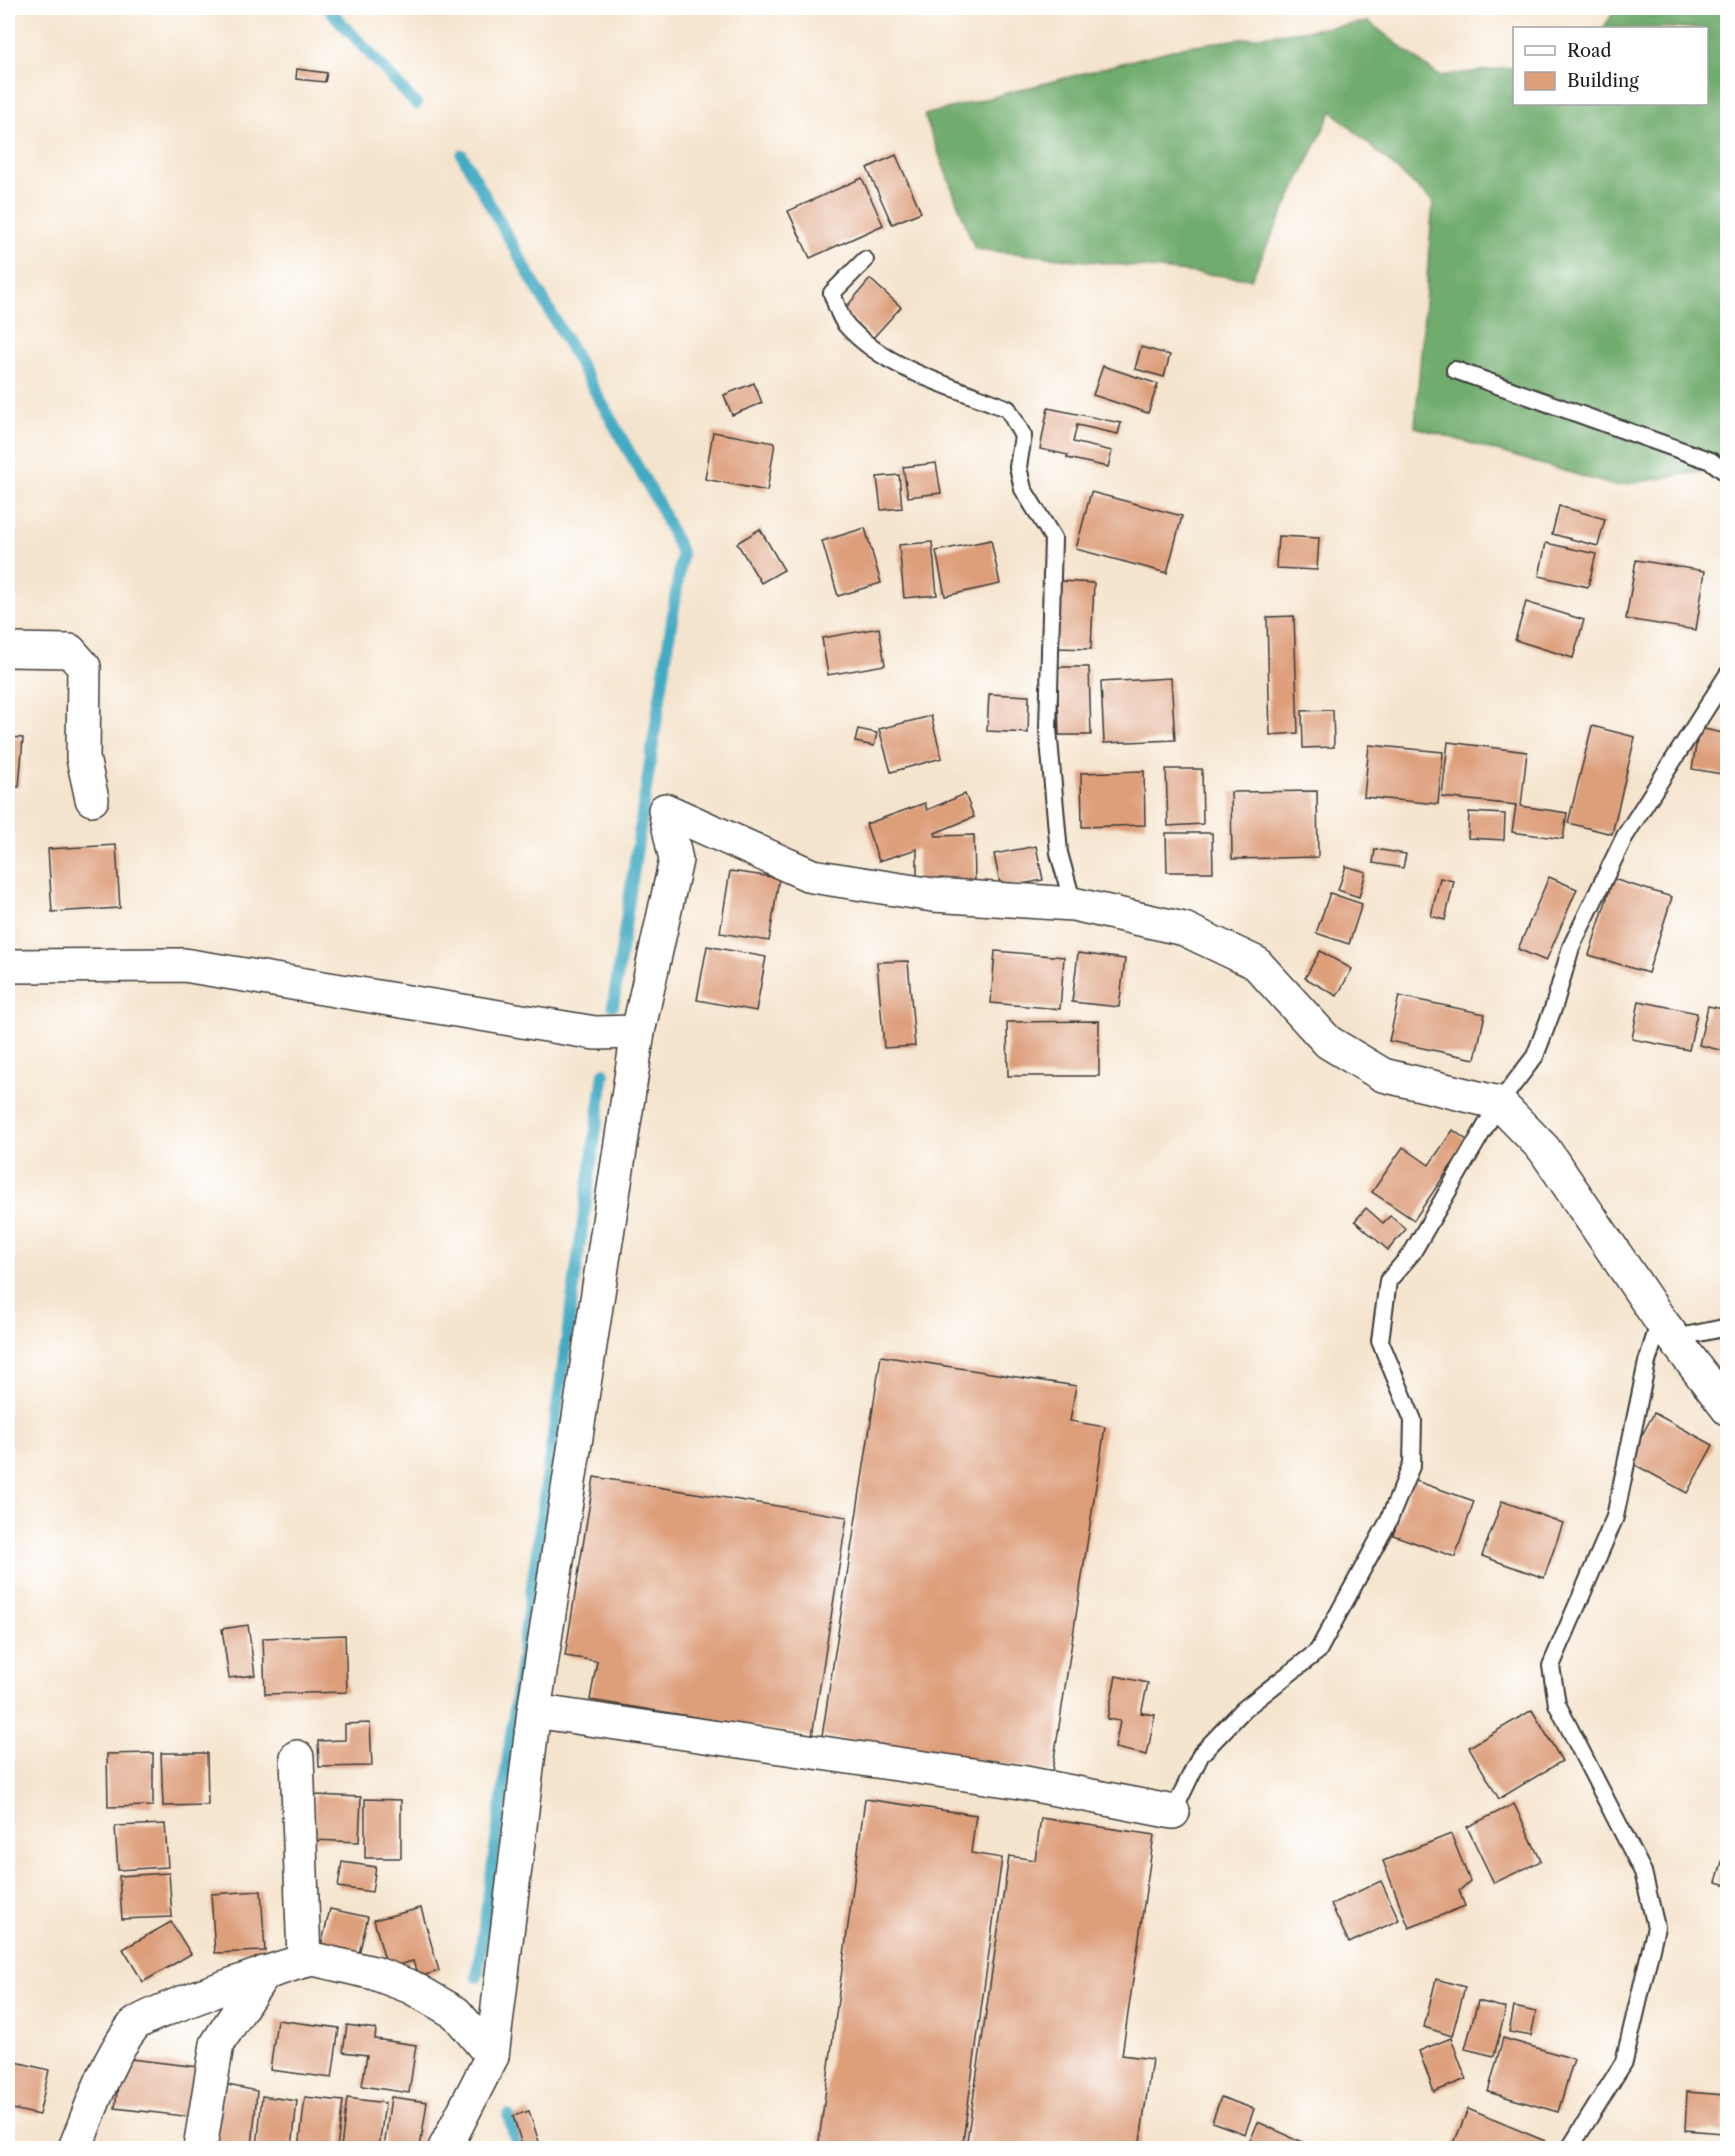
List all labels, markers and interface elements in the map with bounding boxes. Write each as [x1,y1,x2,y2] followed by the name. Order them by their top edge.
[1513,27,1708,105] legend
[1567,40,1612,62] text: Road
[1567,70,1639,92] text: Building

